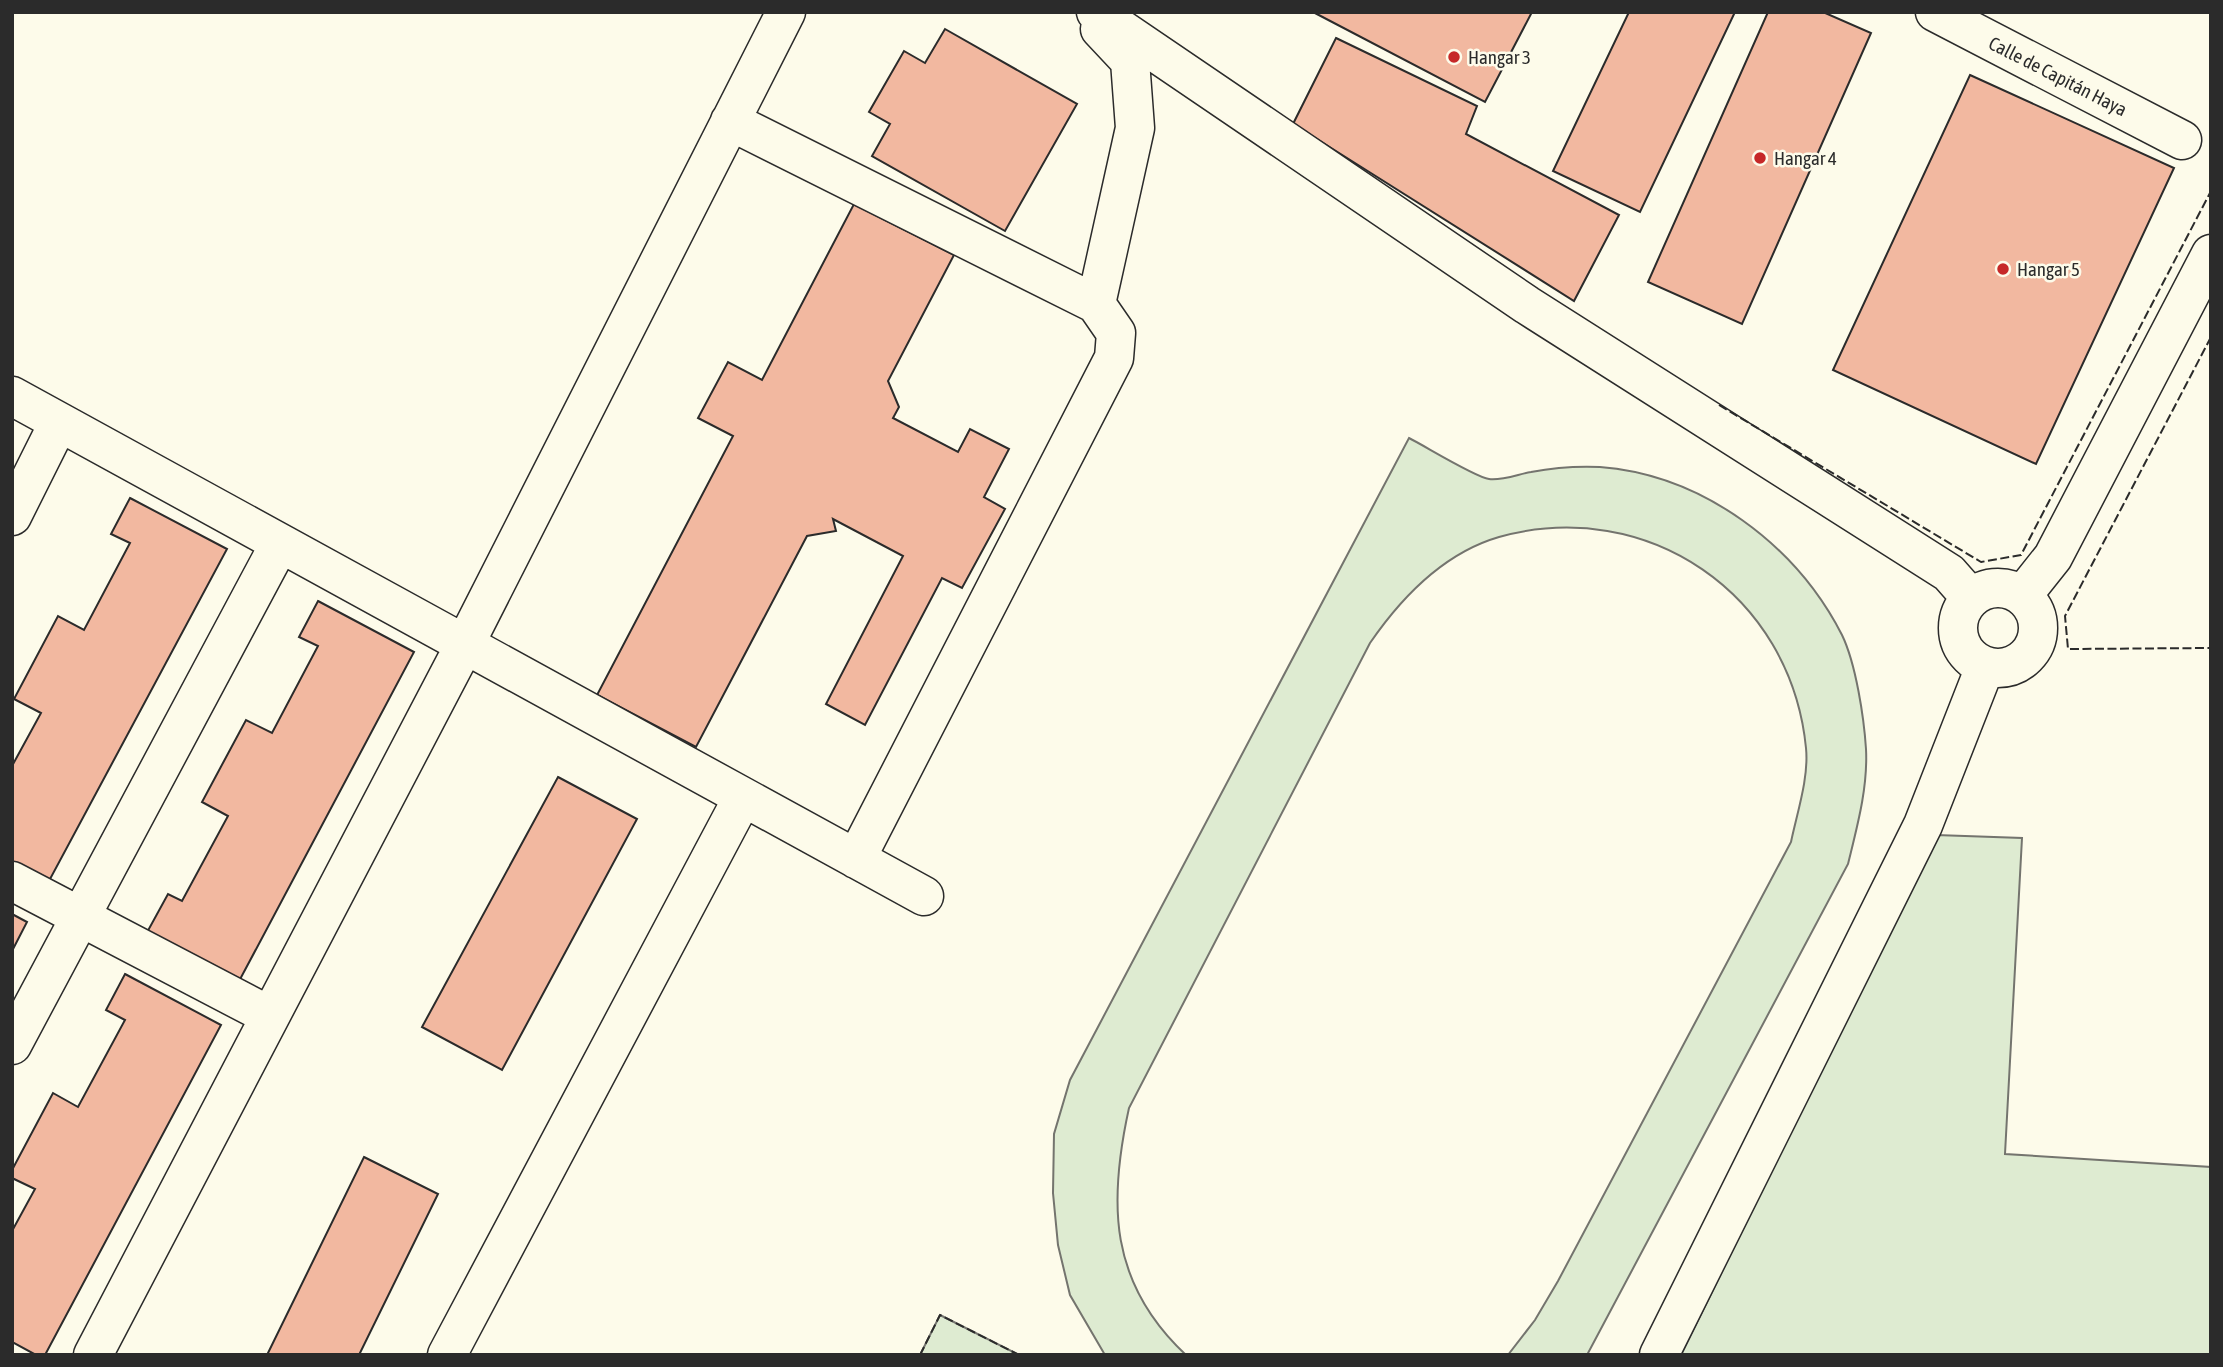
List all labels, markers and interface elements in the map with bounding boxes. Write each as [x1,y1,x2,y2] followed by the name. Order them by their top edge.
[1985,32,2131,120] street label: Calle de Capitán Haya
[1468,46,1531,68] place label: Hangar 3
[1446,49,1462,65] marker: Hangar 3
[1774,147,1837,169] place label: Hangar 4
[1752,150,1768,166] marker: Hangar 4
[2017,258,2080,280] place label: Hangar 5
[1995,261,2011,277] marker: Hangar 5

